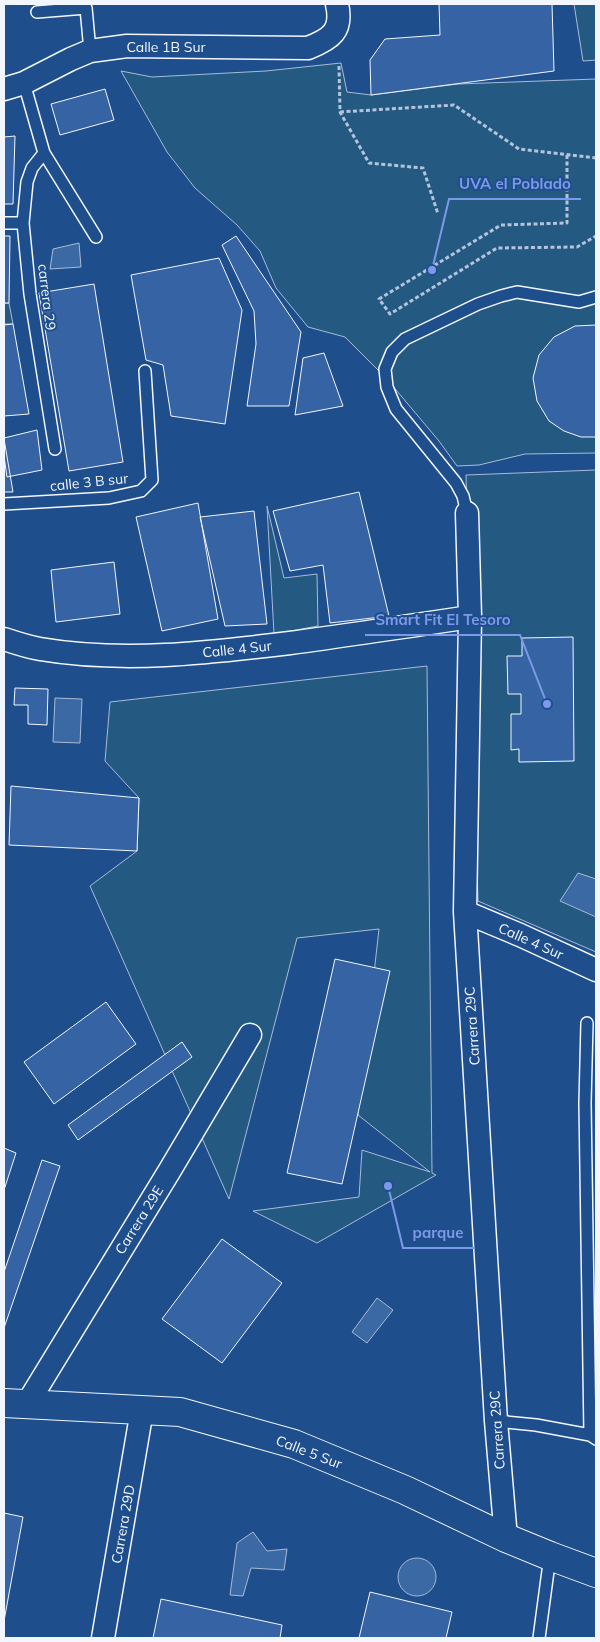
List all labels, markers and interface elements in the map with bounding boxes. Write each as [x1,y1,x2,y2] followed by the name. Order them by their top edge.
[126,38,206,56] street label: Calle 1B Sur
[449,169,581,199] callout: UVA el Poblado
[459,174,571,193] text: UVA el Poblado
[34,263,60,331] street label: carrera 29
[49,469,130,495] street label: calle 3 B sur
[365,605,520,635] callout: Smart Fit El Tesoro
[375,610,511,629] text: Smart Fit El Tesoro
[201,636,273,662] street label: Calle 4 Sur
[496,919,567,964] street label: Calle 4 Sur
[460,986,484,1066] street label: Carrera 29C
[111,1182,167,1258] street label: Carrera 29E
[403,1218,474,1248] callout: parque
[413,1223,463,1242] text: parque
[485,1390,509,1470] street label: Carrera 29C
[273,1431,346,1473] street label: Calle 5 Sur
[107,1483,139,1565] street label: Carrera 29D

